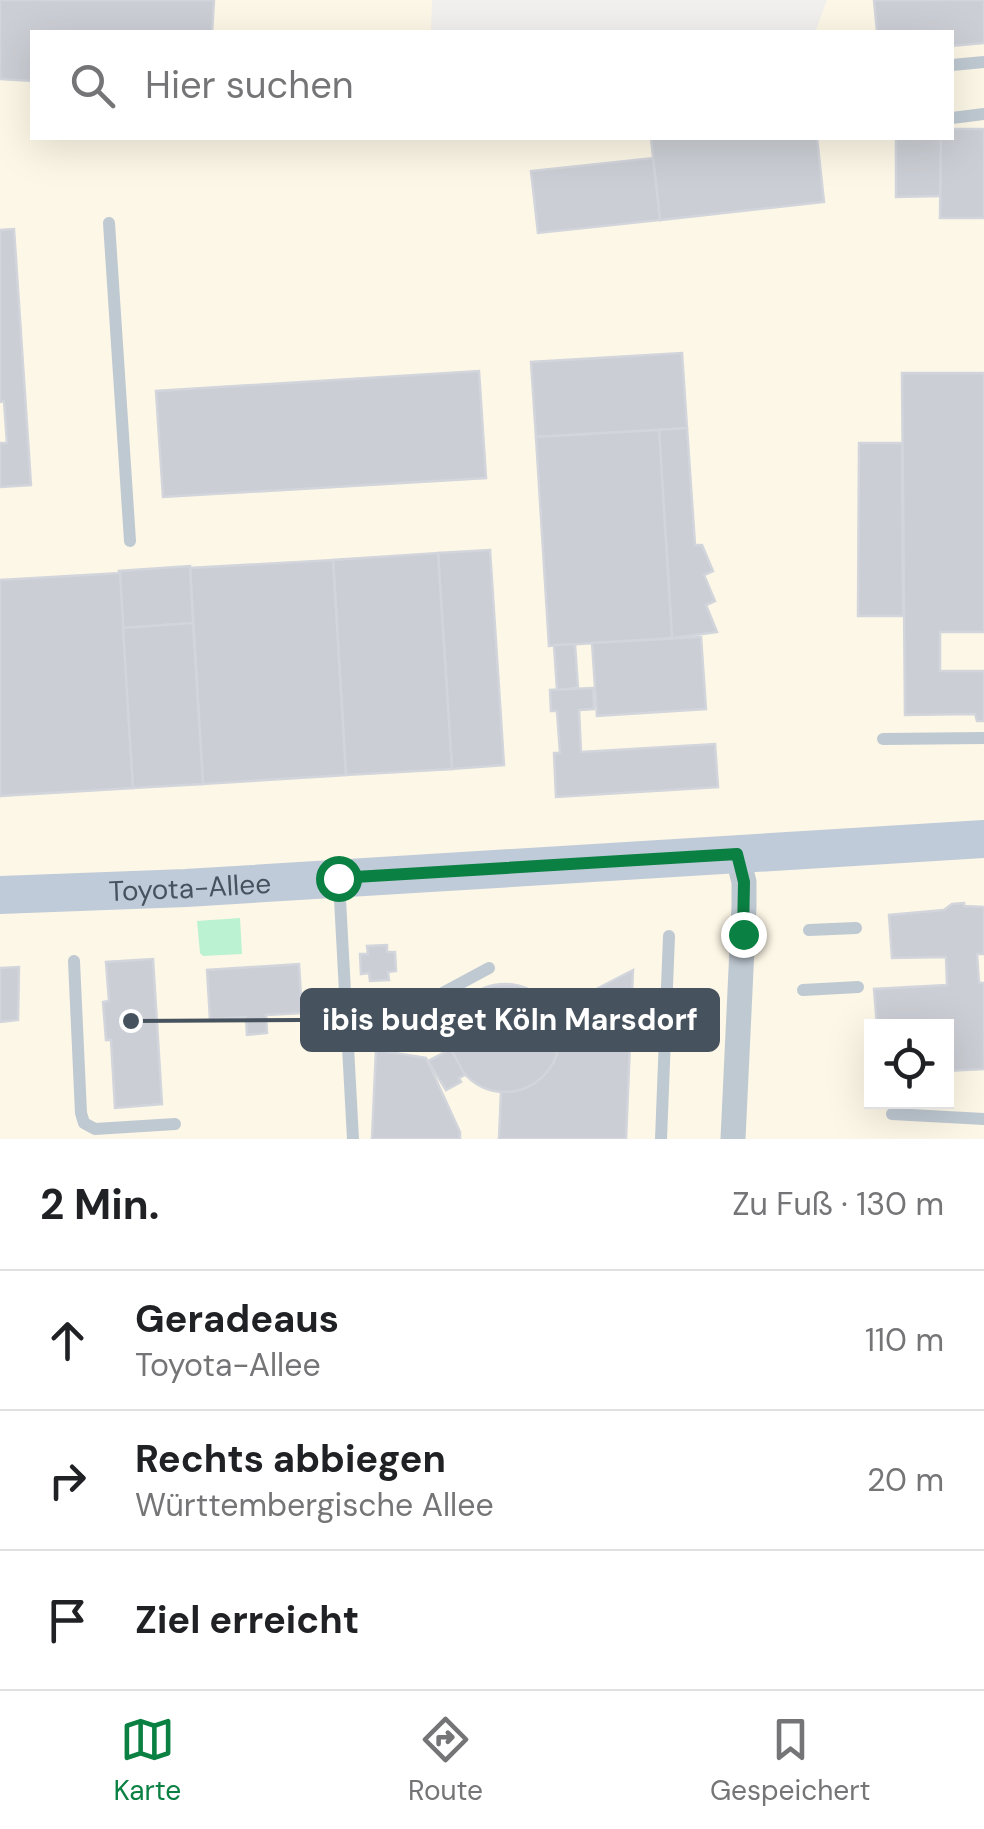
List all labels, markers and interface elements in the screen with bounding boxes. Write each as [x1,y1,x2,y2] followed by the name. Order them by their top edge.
[30,30,954,140] search box
[65,58,120,113] icon: search
[145,60,354,110] text: Hier suchen
[316,856,362,902] route start
[108,864,272,909] street label: Toyota-Allee
[721,912,767,958] route end
[302,990,718,1050] callout: ibis budget Köln Marsdorf
[322,1000,698,1039] text: ibis budget Köln Marsdorf
[864,1019,954,1109] map controls
[864,1019,954,1109] button: locate
[40,1177,159,1232] text: 2 Min.
[732,1183,944,1225] text: Zu Fuß · 130 m
[135,1294,339,1344] text: Geradeaus
[40,1313,95,1368] icon: ahead
[865,1319,944,1361] text: 110 m
[135,1344,321,1386] text: Toyota-Allee
[135,1434,446,1484] text: Rechts abbiegen
[40,1453,95,1508] icon: right
[867,1459,944,1501] text: 20 m
[135,1484,494,1526] text: Württembergische Allee
[40,1593,95,1648] icon: arrive
[135,1595,359,1645] text: Ziel erreicht
[113,1712,181,1809] tab: Karte
[408,1712,483,1809] tab: Route
[710,1712,871,1809] tab: Gespeichert

